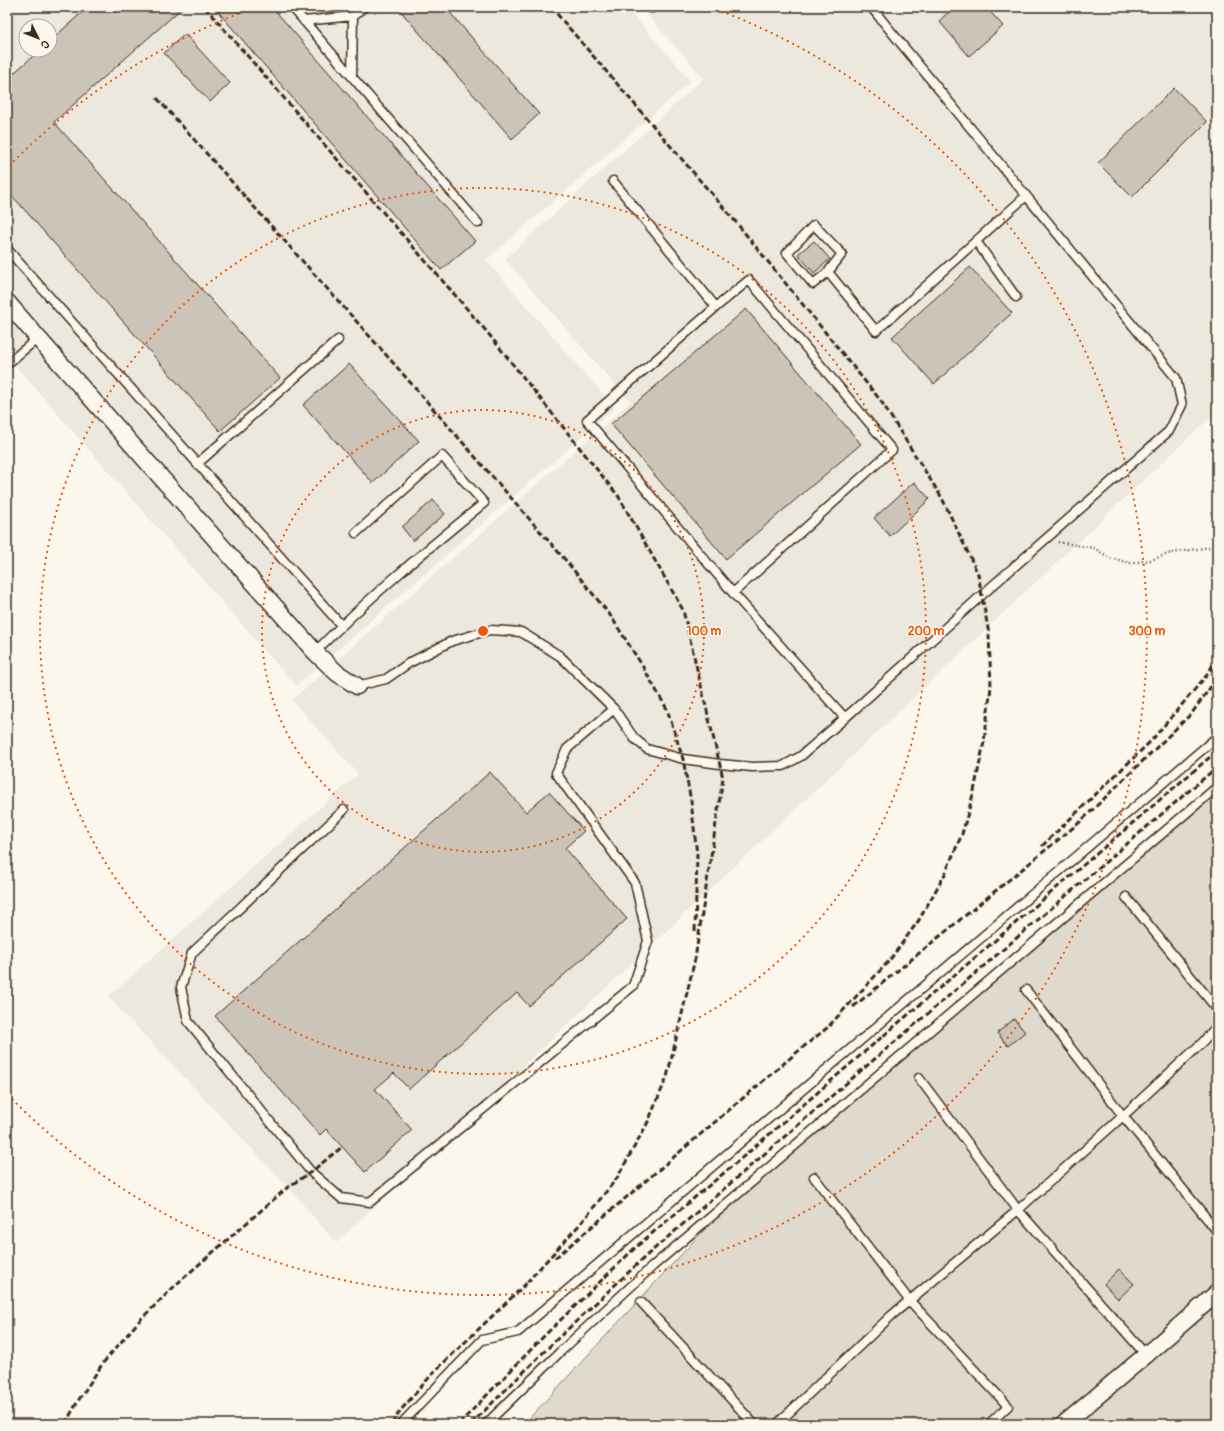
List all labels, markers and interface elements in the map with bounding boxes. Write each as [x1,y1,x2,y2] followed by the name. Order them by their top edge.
[18,18,58,58] north arrow
[38,38,52,52] text: С
[476,624,490,638] centre of rings
[687,624,722,639] text: 100 m
[908,624,945,639] text: 200 m
[1129,624,1166,639] text: 300 m

